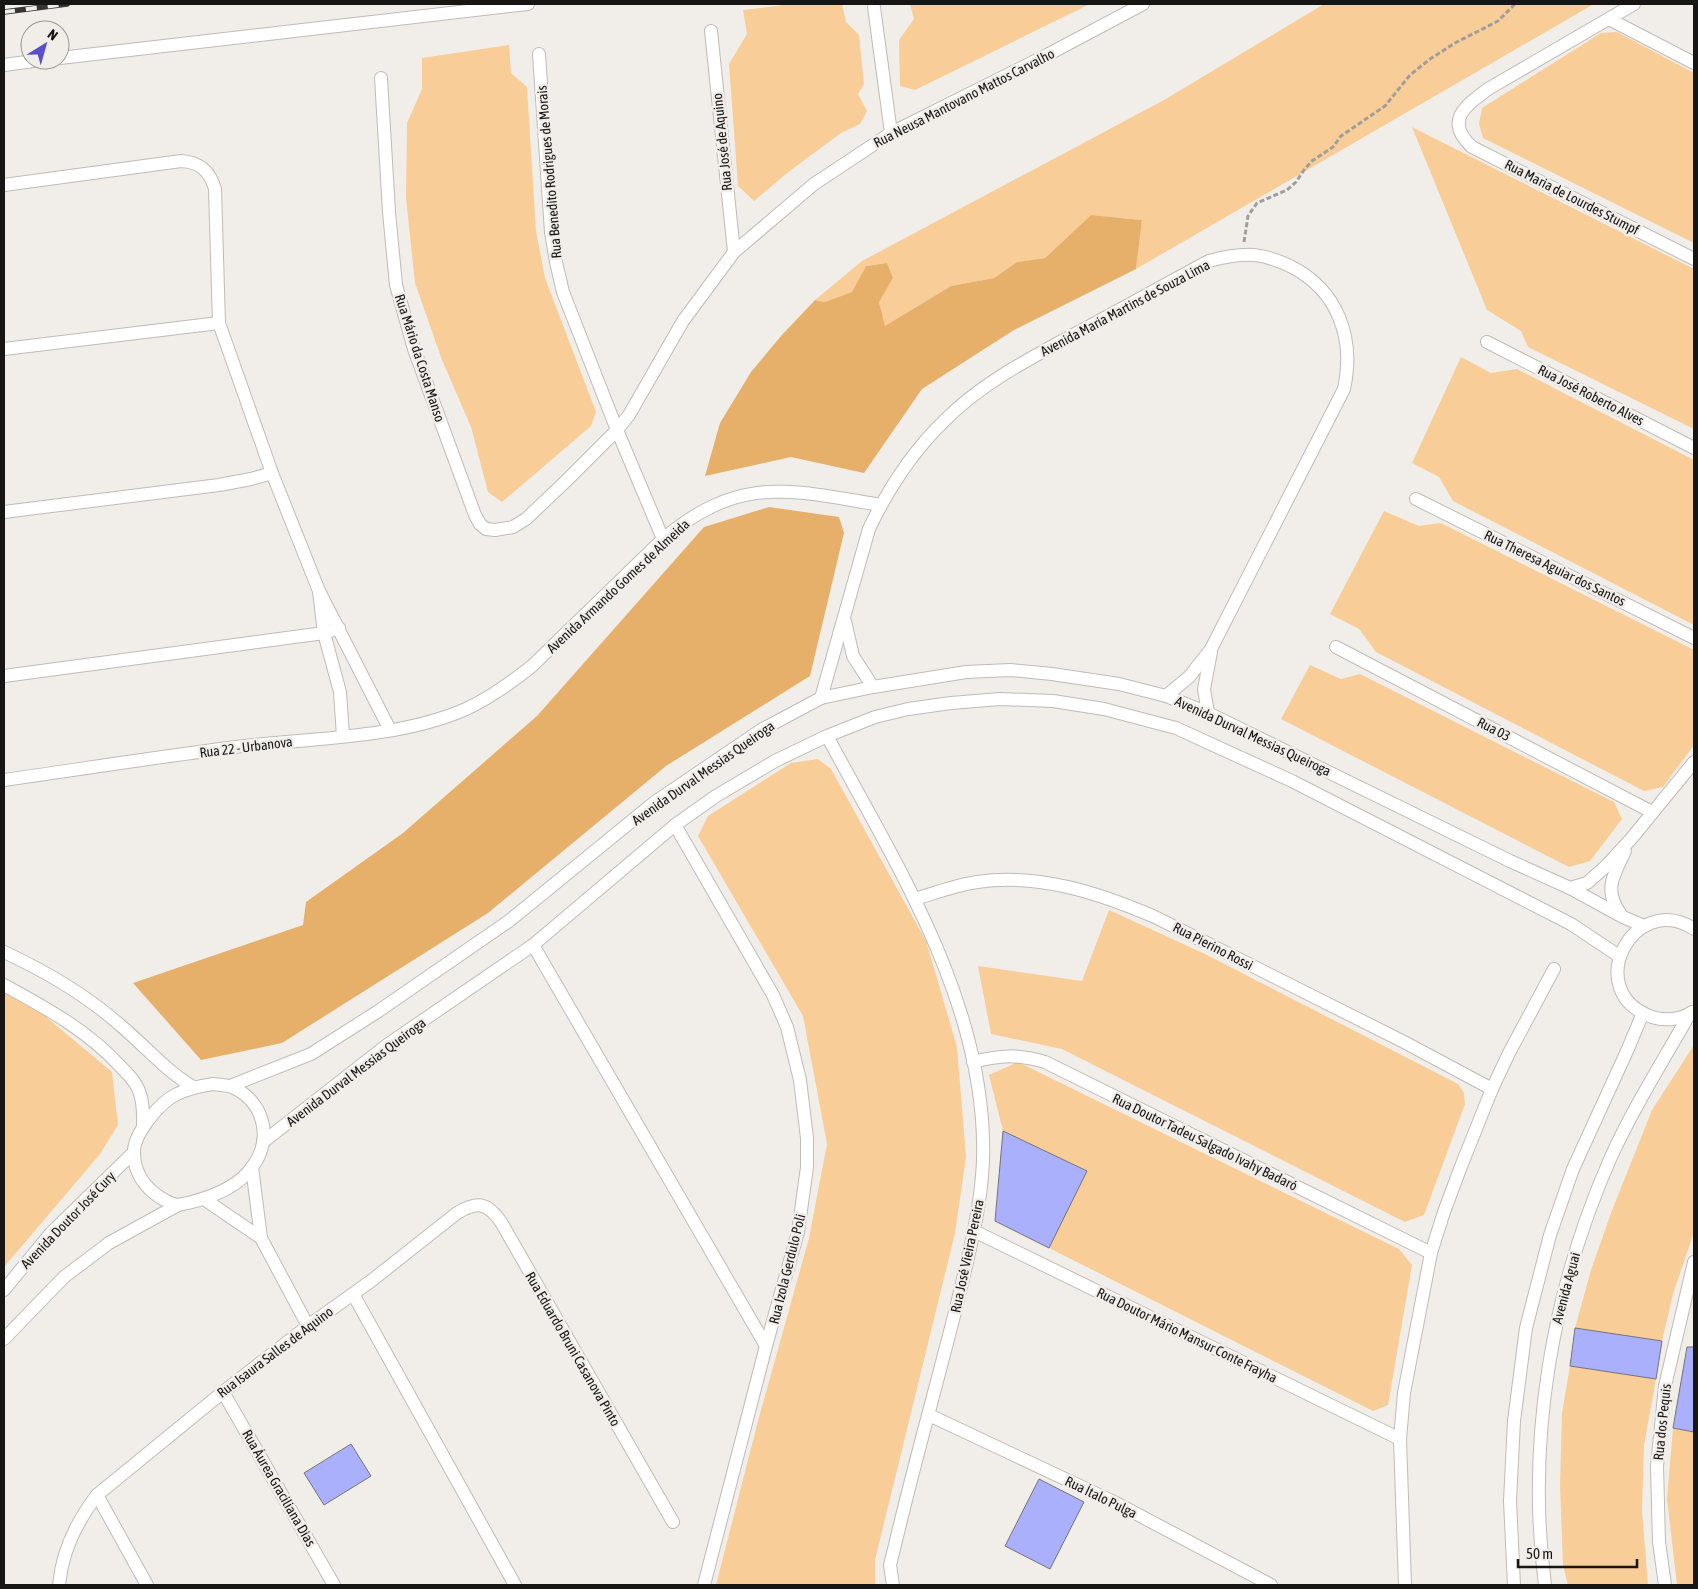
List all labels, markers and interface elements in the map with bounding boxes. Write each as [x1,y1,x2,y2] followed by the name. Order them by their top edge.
[20,20,70,70] north arrow
[45,26,61,43] text: N
[871,45,1057,151] street label: Rua Neusa Mantovano Mattos Carvalho
[533,85,565,259] street label: Rua Benedito Rodrigues de Morais
[709,92,735,192] street label: Rua José de Aquino
[1502,156,1642,238] street label: Rua Maria de Lourdes Stumpf
[1038,257,1212,359] street label: Avenida Maria Martins de Souza Lima
[392,292,448,424] street label: Rua Mário da Costa Manso
[1535,361,1647,429] street label: Rua José Roberto Alves
[543,516,693,656] street label: Avenida Armando Gomes de Almeida
[1482,527,1628,609] street label: Rua Theresa Aguiar dos Santos
[1173,693,1333,779] street label: Avenida Durval Messias Queiroga
[1475,714,1513,744] street label: Rua 03
[629,718,777,828] street label: Avenida Durval Messias Queiroga
[199,733,293,761] street label: Rua 22 - Urbanova
[1170,919,1256,973] street label: Rua Pierino Rossi
[283,1014,429,1130] street label: Avenida Durval Messias Queiroga
[1110,1090,1300,1194] street label: Rua Doutor Tadeu Salgado Ivahy Badaró
[17,1168,119,1272] street label: Avenida Doutor José Cury
[947,1198,987,1314] street label: Rua José Vieira Pereira
[766,1212,808,1326] street label: Rua Izola Gerdulo Poli
[1549,1251,1583,1325] street label: Avenida Aguai
[522,1269,624,1429] street label: Rua Eduardo Bruni Casanova Pinto
[1094,1284,1280,1386] street label: Rua Doutor Mário Mansur Conte Frayha
[214,1303,336,1401] street label: Rua Isaura Salles de Aquino
[1650,1383,1674,1461] street label: Rua dos Pequis
[239,1427,319,1549] street label: Rua Áurea Graciliana Dias
[1063,1473,1139,1521] street label: Rua Ítalo Pulga
[1518,1536,1637,1568] scale bar
[1526,1545,1553,1562] text: 50 m

